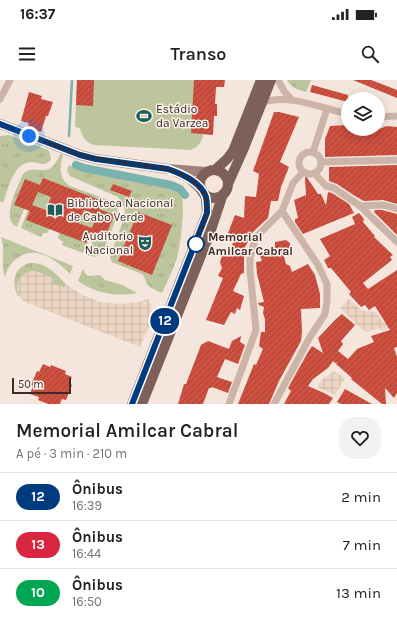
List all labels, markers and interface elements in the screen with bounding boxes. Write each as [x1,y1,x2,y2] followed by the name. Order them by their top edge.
[20,5,55,23] text: 16:37
[16,43,38,65] icon: menu
[171,43,226,65] text: Transo
[359,43,381,65] icon: search
[341,92,385,136] map controls
[341,92,385,136] button: layers
[156,102,208,130] place label: Estádio da Varzea
[135,107,153,125] sports icon: Estádio da Varzea
[19,126,39,146] your location
[67,196,173,224] place label: Biblioteca Nacional de Cabo Verde
[46,201,64,219] library icon: Biblioteca Nacional de Cabo Verde
[83,229,133,257] place label: Auditorio Nacional
[208,230,293,258] place label: Memorial Amilcar Cabral
[136,234,154,252] theatre icon: Auditorio Nacional
[187,235,205,253] marker: Memorial Amilcar Cabral
[147,308,183,334] line badge: 12
[158,312,172,329] text: 12
[12,376,71,395] scale bar
[18,378,44,391] text: 50 m
[339,417,381,459] button: heart
[16,420,238,442] text: Memorial Amilcar Cabral
[16,446,127,461] text: A pé · 3 min · 210 m
[72,480,123,498] text: Ônibus
[31,488,45,505] text: 12
[341,488,381,506] text: 2 min
[72,498,102,513] text: 16:39
[72,528,123,546] text: Ônibus
[31,536,45,553] text: 13
[343,536,381,554] text: 7 min
[72,546,101,561] text: 16:44
[72,576,123,594] text: Ônibus
[31,584,45,601] text: 10
[336,584,381,602] text: 13 min
[72,594,102,609] text: 16:50

